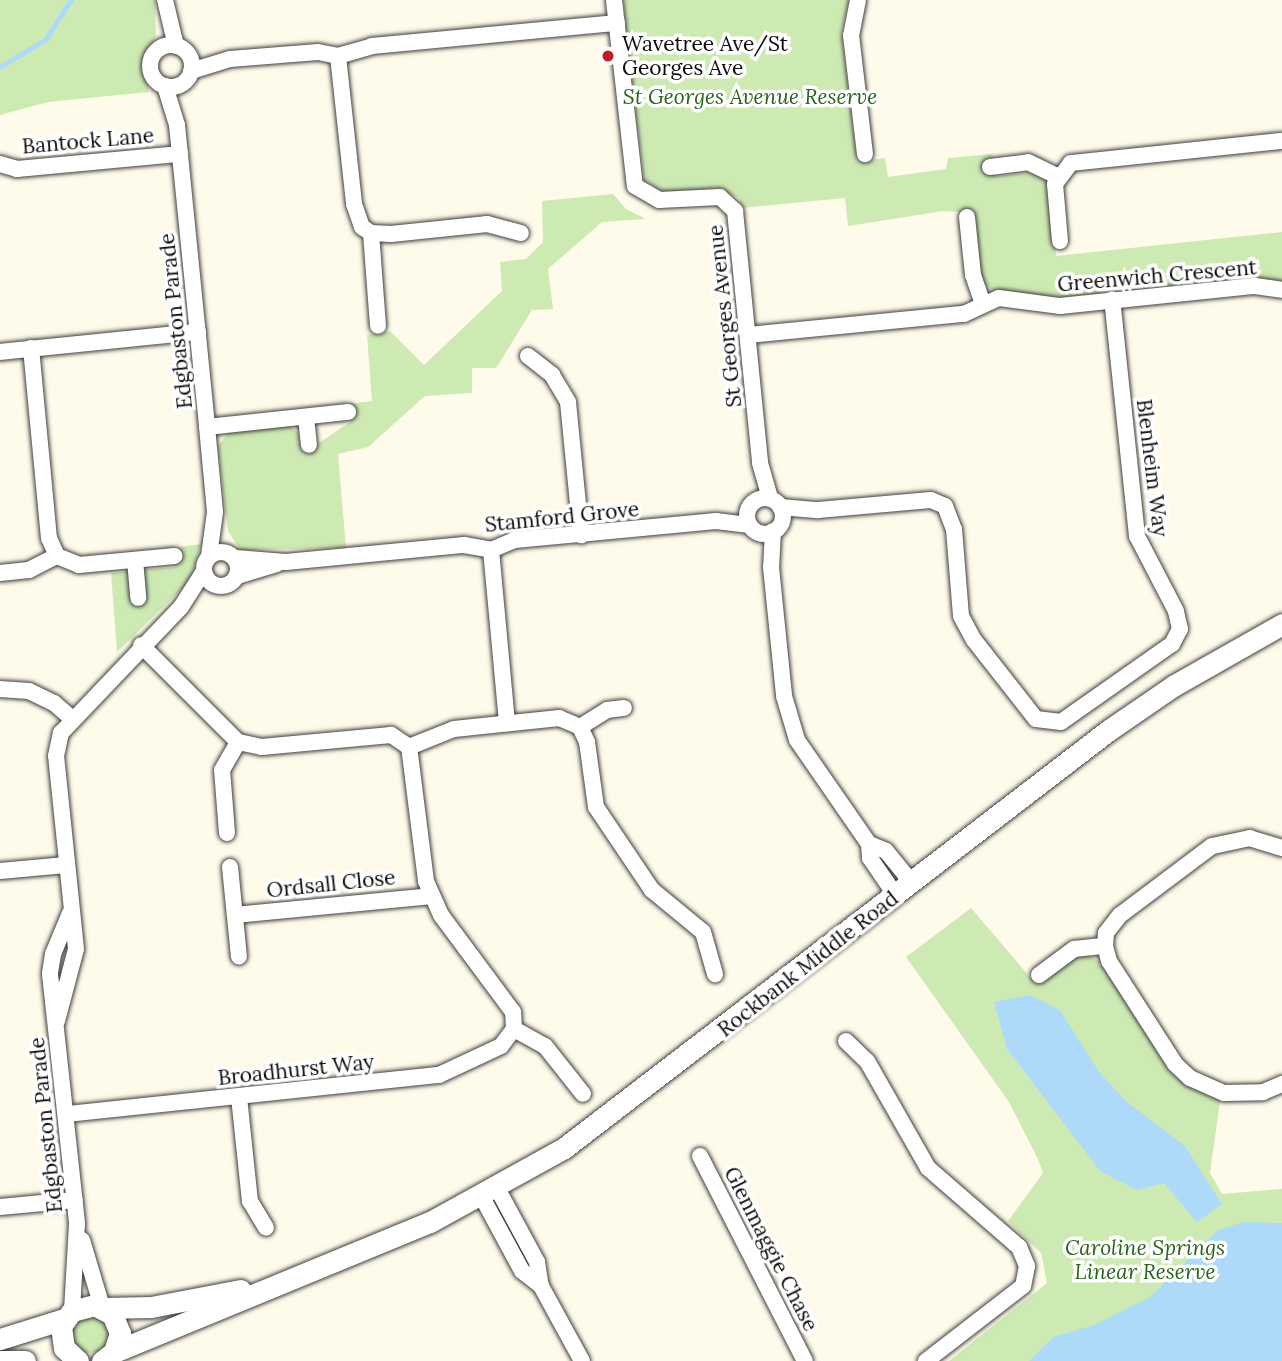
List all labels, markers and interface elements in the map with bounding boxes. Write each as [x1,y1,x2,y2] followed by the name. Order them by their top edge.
[622,31,788,81] place label: Wavetree Ave/St Georges Ave
[600,48,616,64] marker: Wavetree Ave/St Georges Ave
[623,84,877,110] park label: St Georges Avenue Reserve
[21,123,155,159] street label: Bantock Lane
[703,223,747,409] street label: St Georges Avenue
[154,232,198,410] street label: Edgbaston Parade
[1056,255,1258,297] street label: Greenwich Crescent
[1131,398,1173,538] street label: Blenheim Way
[484,496,640,538] street label: Stamford Grove
[265,865,397,903] street label: Ordsall Close
[713,886,903,1042] street label: Rockbank Middle Road
[24,1036,68,1214] street label: Edgbaston Parade
[217,1049,375,1091] street label: Broadhurst Way
[719,1163,823,1335] street label: Glenmaggie Chase
[1065,1235,1225,1285] park label: Caroline Springs Linear Reserve

